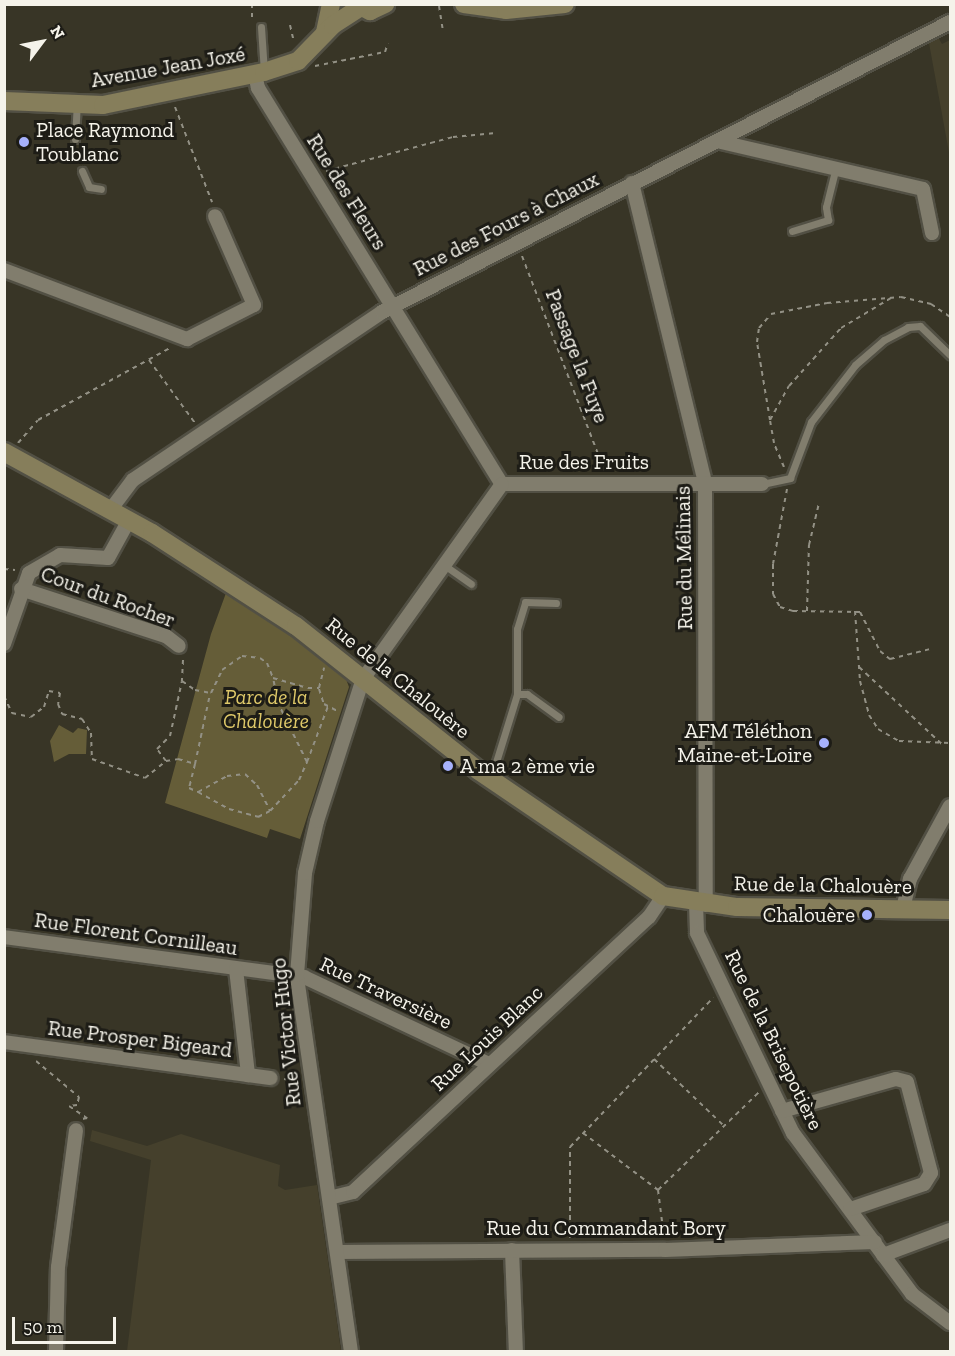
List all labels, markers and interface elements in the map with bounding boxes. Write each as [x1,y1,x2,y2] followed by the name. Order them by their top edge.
[12,12,72,72] north arrow
[46,22,69,42] text: N
[89,41,247,93] street label: Avenue Jean Joxé
[36,117,174,167] place label: Place Raymond Toublanc
[301,129,393,255] street label: Rue des Fleurs
[17,135,31,149] marker: Place Raymond Toublanc
[409,166,603,282] street label: Rue des Fours à Chaux
[540,286,614,426] street label: Passage la Fuye
[519,449,649,475] street label: Rue des Fruits
[670,486,698,630] street label: Rue du Mélinais
[37,561,179,633] street label: Cour du Rocher
[321,612,475,744] street label: Rue de la Chalouère
[223,684,309,734] park label: Parc de la Chalouère
[677,718,812,768] place label: AFM Téléthon Maine-et-Loire
[817,736,831,750] marker: AFM Téléthon Maine-et-Loire
[460,753,596,779] place label: A ma 2 ème vie
[441,759,455,773] marker: A ma 2 ème vie
[734,871,912,899] street label: Rue de la Chalouère
[763,902,855,928] place label: Chalouère
[33,907,239,961] street label: Rue Florent Cornilleau
[860,908,874,922] marker: Chalouère
[719,946,829,1134] street label: Rue de la Brisepotière
[316,951,456,1035] street label: Rue Traversière
[266,956,306,1108] street label: Rue Victor Hugo
[426,980,548,1096] street label: Rue Louis Blanc
[46,1015,234,1063] street label: Rue Prosper Bigeard
[486,1215,726,1241] street label: Rue du Commandant Bory
[15,1305,118,1343] scale bar
[23,1316,62,1338] text: 50 m

